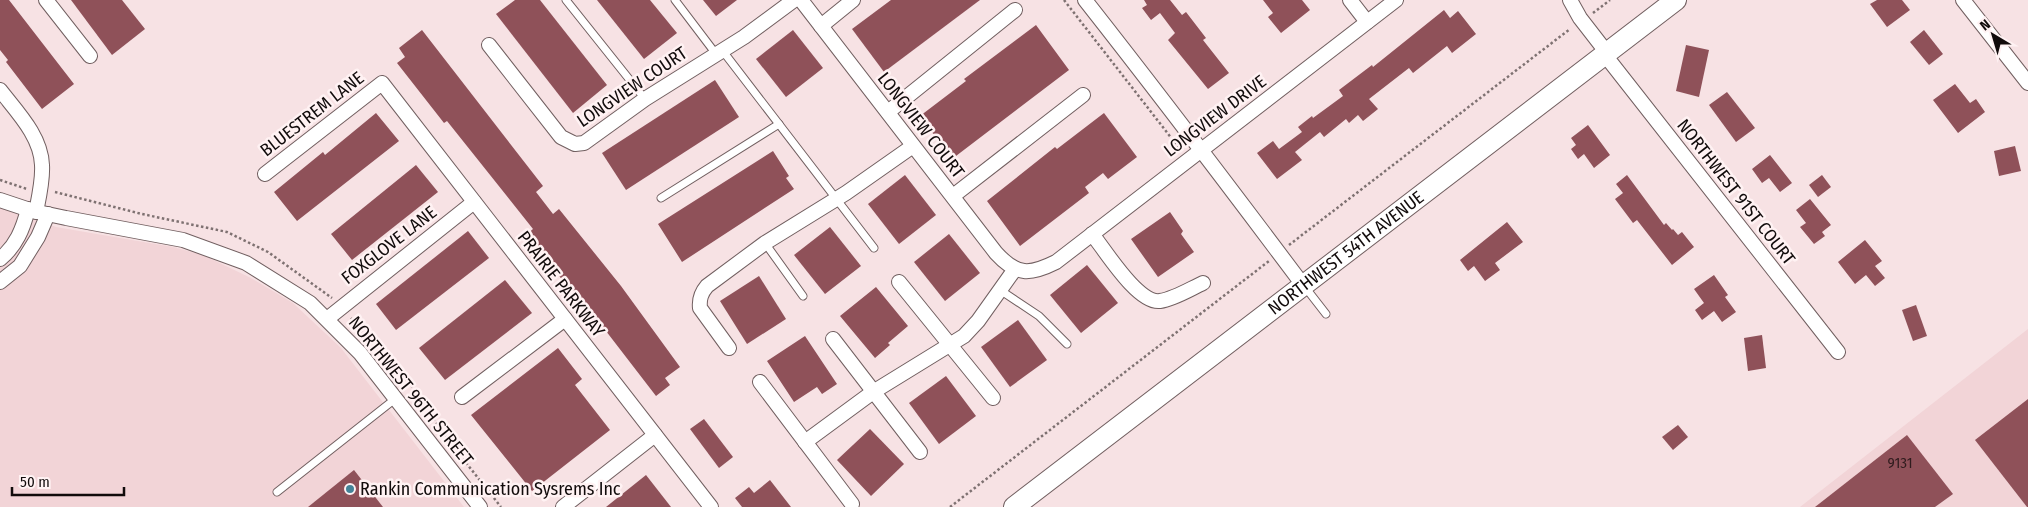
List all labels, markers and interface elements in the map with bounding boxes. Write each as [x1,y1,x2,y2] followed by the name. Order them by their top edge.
[1968,10,2018,60] north arrow
[1977,16,1994,34] text: N
[573,42,692,132] street label: LONGVIEW COURT
[256,67,368,161] street label: BLUESTREM LANE
[873,68,970,183] street label: LONGVIEW COURT
[1160,70,1270,162] street label: LONGVIEW DRIVE
[1672,115,1800,270] street label: NORTHWEST 91ST COURT
[1264,186,1428,319] street label: NORTHWEST 54TH AVENUE
[337,201,441,289] street label: FOXGLOVE LANE
[513,226,609,342] street label: PRAIRIE PARKWAY
[344,312,478,471] street label: NORTHWEST 96TH STREET
[1887,454,1913,472] house number: 9131
[12,464,125,496] scale bar
[20,473,50,491] text: 50 m
[360,478,621,500] place label: Rankin Communication Sysrems Inc
[344,483,356,495] marker: Rankin Communication Sysrems Inc

